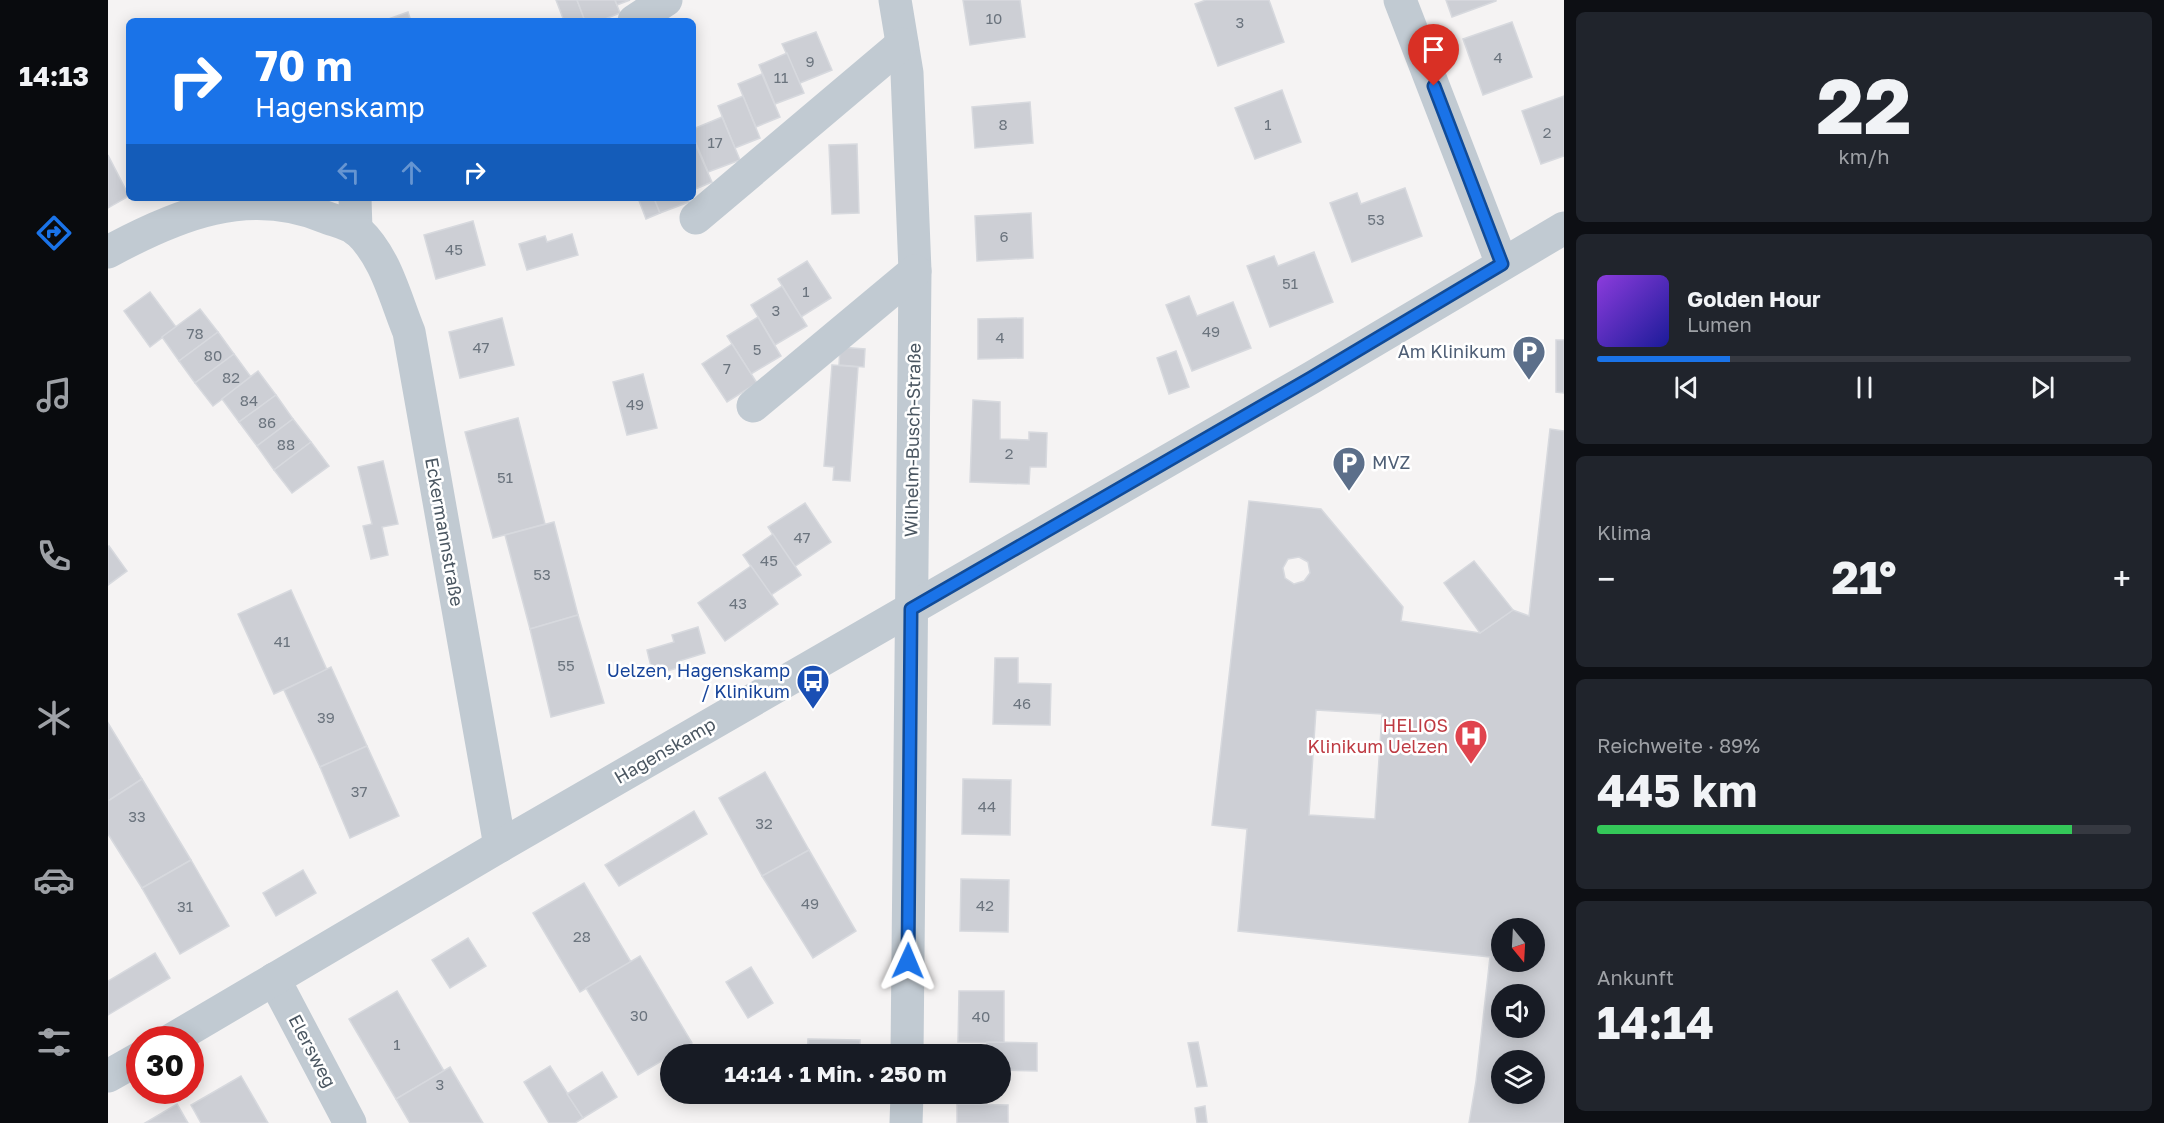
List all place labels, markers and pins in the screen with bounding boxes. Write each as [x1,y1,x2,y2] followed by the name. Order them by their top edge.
[1408,24,1459,86] pin
[1511,334,1547,381] parking icon: Am Klinikum
[1398,340,1506,362] place label: Am Klinikum
[1331,445,1367,492] parking icon: MVZ
[1372,451,1410,473] place label: MVZ
[607,659,790,702] place label: Uelzen, Hagenskamp / Klinikum
[795,663,831,710] bus stop icon: Uelzen, Hagenskamp / Klinikum
[1308,714,1448,757] place label: HELIOS Klinikum Uelzen
[1453,718,1489,765] hospital icon: HELIOS Klinikum Uelzen

